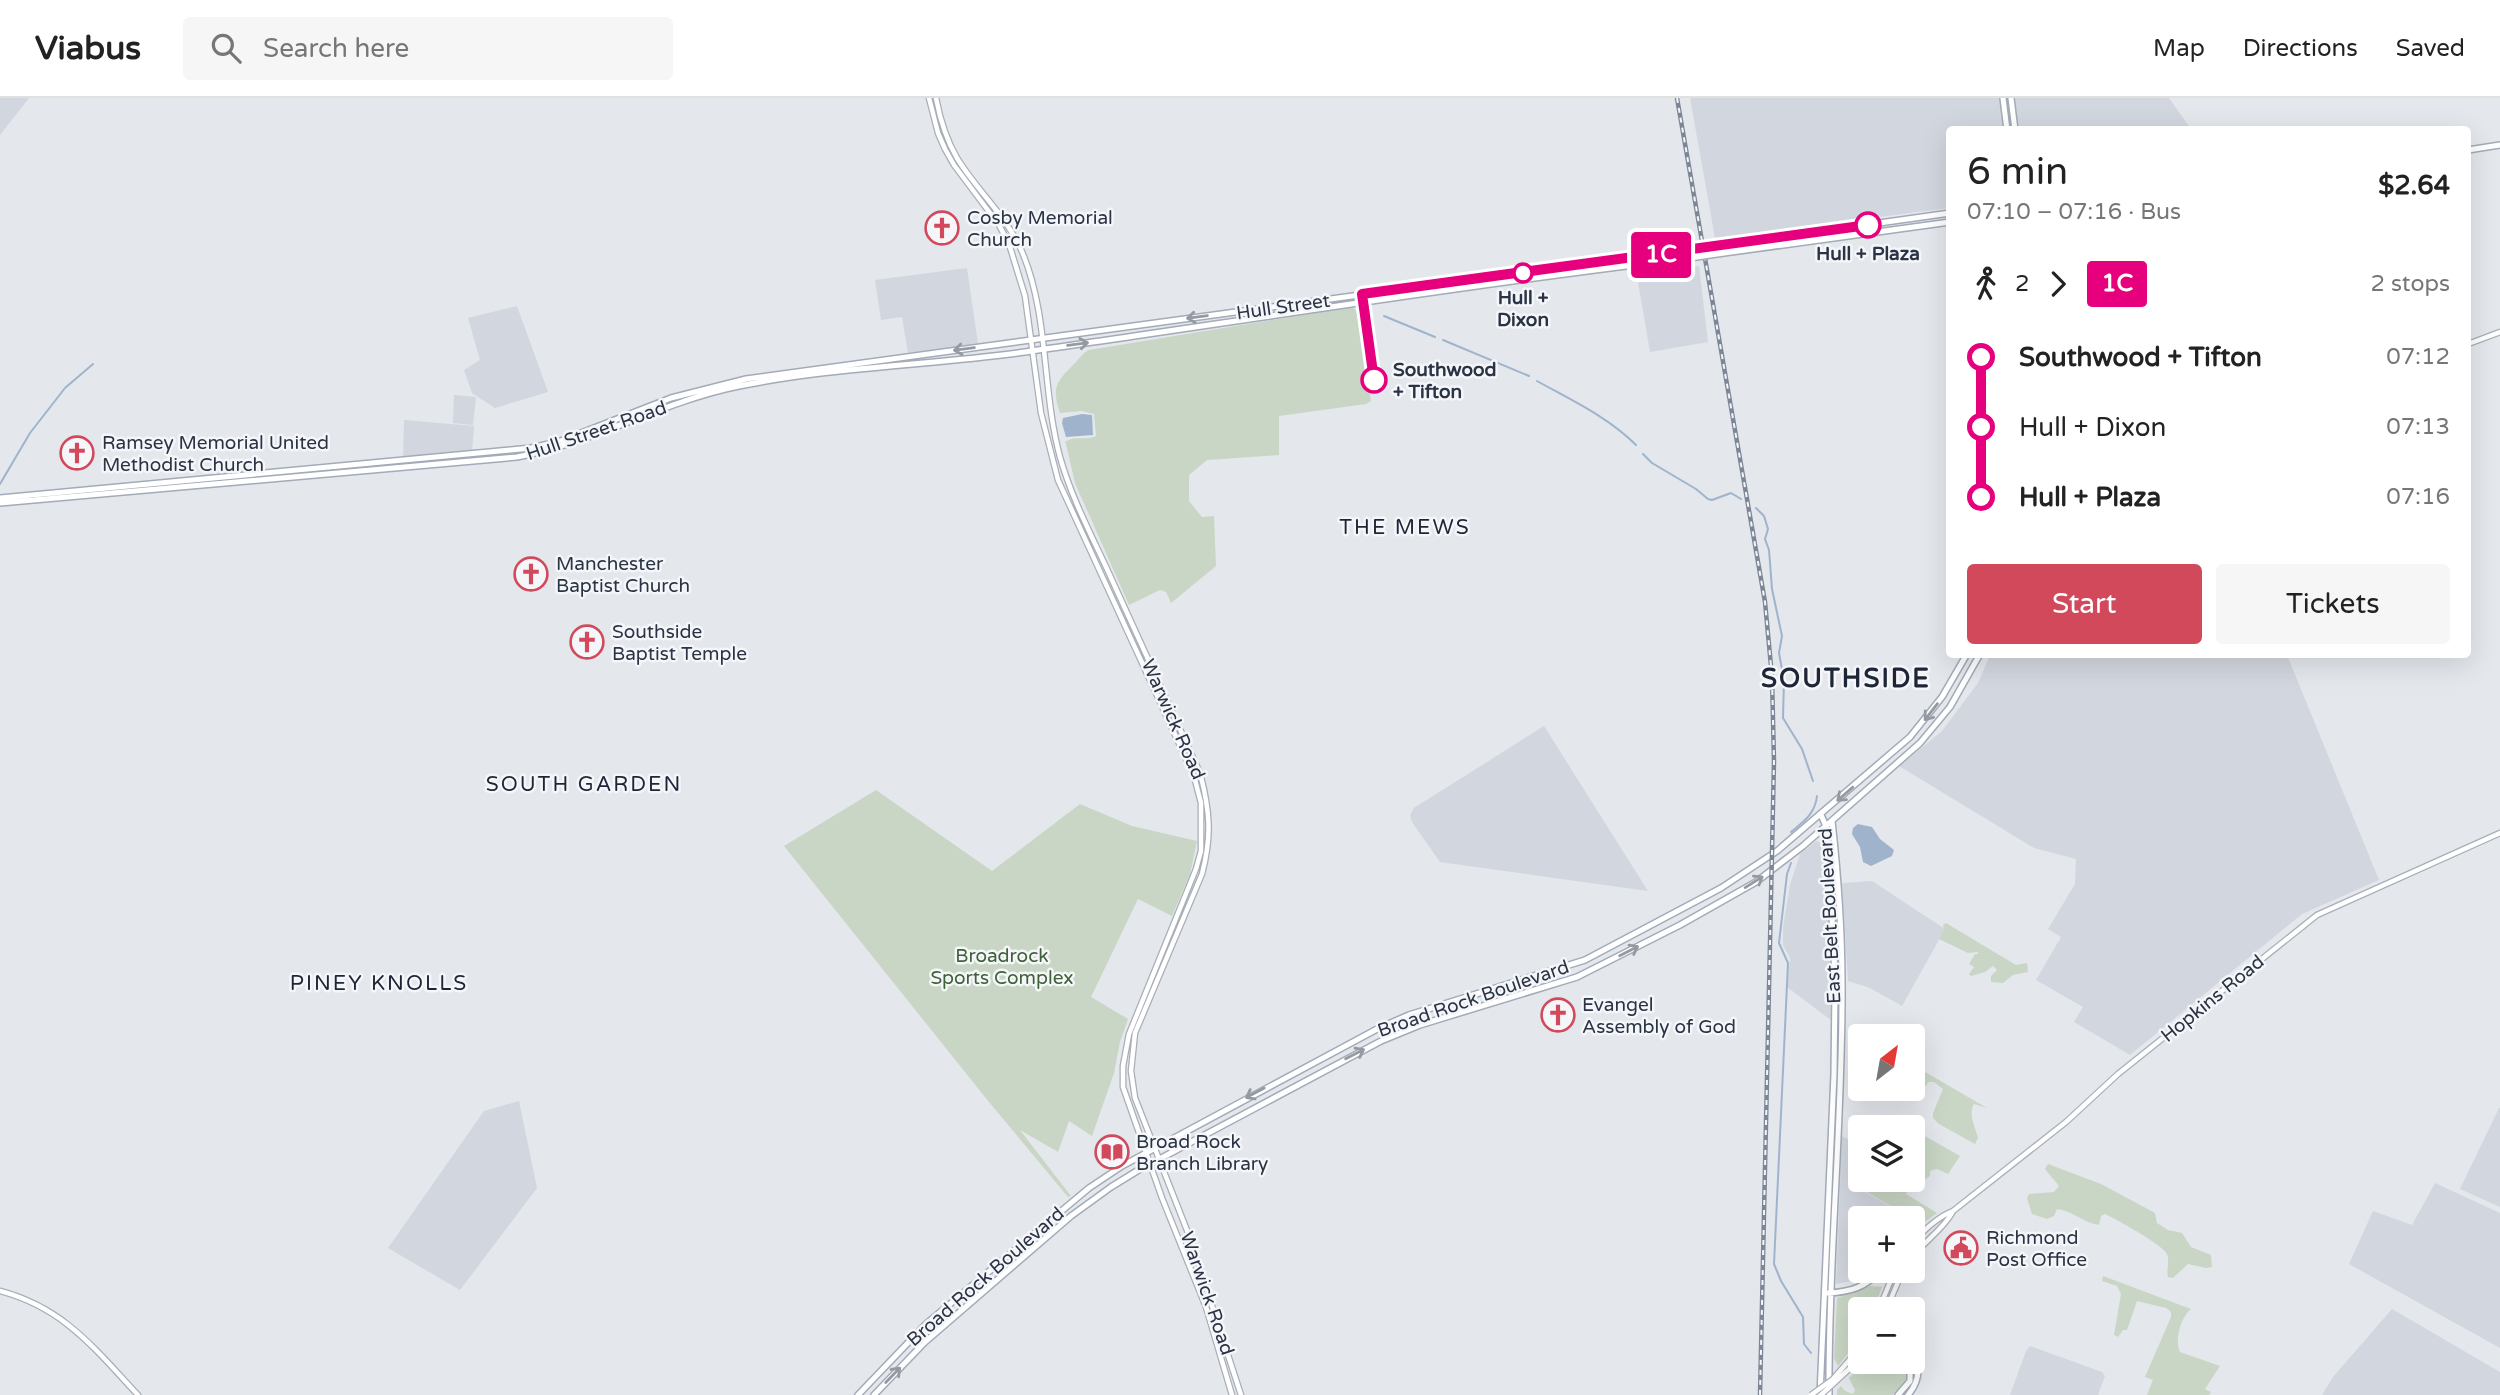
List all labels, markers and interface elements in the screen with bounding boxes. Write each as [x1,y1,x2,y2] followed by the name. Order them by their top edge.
[183,17,673,80] search box
[35,29,141,68] text: Viabus
[207,29,245,67] icon: search
[263,33,409,64] text: Search here
[2153,34,2205,63] text: Map
[2243,34,2358,63] text: Directions
[2396,34,2465,63] text: Saved
[1967,149,2068,195] text: 6 min
[2378,170,2450,201] text: $2.64
[1967,198,2181,226] text: 07:10 – 07:16 · Bus
[967,207,1113,251] place label: Cosby Memorial Church
[923,209,961,247] church icon: Cosby Memorial Church
[1855,212,1881,238] marker: Hull + Plaza
[1630,232,1692,278] line badge: 1C
[1645,240,1677,269] text: 1C
[1816,243,1920,265] place label: Hull + Plaza
[1513,263,1533,283] marker: Hull + Dixon
[1967,265,2005,303] icon: walk
[2039,265,2077,303] icon: forward
[2101,269,2133,298] text: 1C
[2015,270,2029,298] text: 2
[2370,270,2450,298] text: 2 stops
[1497,287,1549,331] place label: Hull + Dixon
[1235,290,1331,324] street label: Hull Street
[1186,311,1209,324] one-way arrow
[1066,337,1089,350] one-way arrow
[953,342,976,355] one-way arrow
[2019,342,2262,373] text: Southwood + Tifton
[2386,343,2450,371] text: 07:12
[1393,359,1497,403] place label: Southwood + Tifton
[1361,367,1387,393] marker: Southwood + Tifton
[523,397,669,465] street label: Hull Street Road
[2019,412,2166,443] text: Hull + Dixon
[2386,413,2450,441] text: 07:13
[102,432,329,476] place label: Ramsey Memorial United Methodist Church
[58,434,96,472] church icon: Ramsey Memorial United Methodist Church
[2019,482,2161,513] text: Hull + Plaza
[2386,483,2450,511] text: 07:16
[1339,515,1471,540] district label: THE MEWS
[556,553,690,597] place label: Manchester Baptist Church
[512,555,550,593] church icon: Manchester Baptist Church
[1967,564,2202,644] button: Start
[2216,564,2450,644] button: Tickets
[612,621,747,665] place label: Southside Baptist Temple
[568,623,606,661] church icon: Southside Baptist Temple
[1137,656,1209,783] street label: Warwick Road
[1761,663,1931,694] district label: SOUTHSIDE
[1923,703,1939,721] one-way arrow
[486,772,682,797] district label: SOUTH GARDEN
[1836,786,1854,802] one-way arrow
[1814,828,1846,1004] street label: East Belt Boulevard
[1744,875,1764,889] one-way arrow
[1618,944,1639,958] one-way arrow
[930,945,1074,989] park label: Broadrock Sports Complex
[2157,951,2269,1047] street label: Hopkins Road
[1375,956,1572,1042] street label: Broad Rock Boulevard
[290,971,468,996] district label: PINEY KNOLLS
[1582,994,1736,1038] place label: Evangel Assembly of God
[1539,996,1577,1034] church icon: Evangel Assembly of God
[1848,1024,1925,1101] north arrow
[1848,1024,1925,1374] map controls
[1344,1046,1365,1060] one-way arrow
[1246,1087,1266,1101] one-way arrow
[1848,1115,1925,1192] button: layers
[1136,1131,1268,1175] place label: Broad Rock Branch Library
[1093,1133,1131,1171] library icon: Broad Rock Branch Library
[903,1203,1069,1351] street label: Broad Rock Boulevard
[1848,1206,1925,1283] button: +
[1986,1227,2087,1271] place label: Richmond Post Office
[1176,1229,1239,1358] street label: Warwick Road
[1942,1229,1980,1267] public building icon: Richmond Post Office
[1848,1297,1925,1374] button: −
[884,1367,901,1384] one-way arrow

